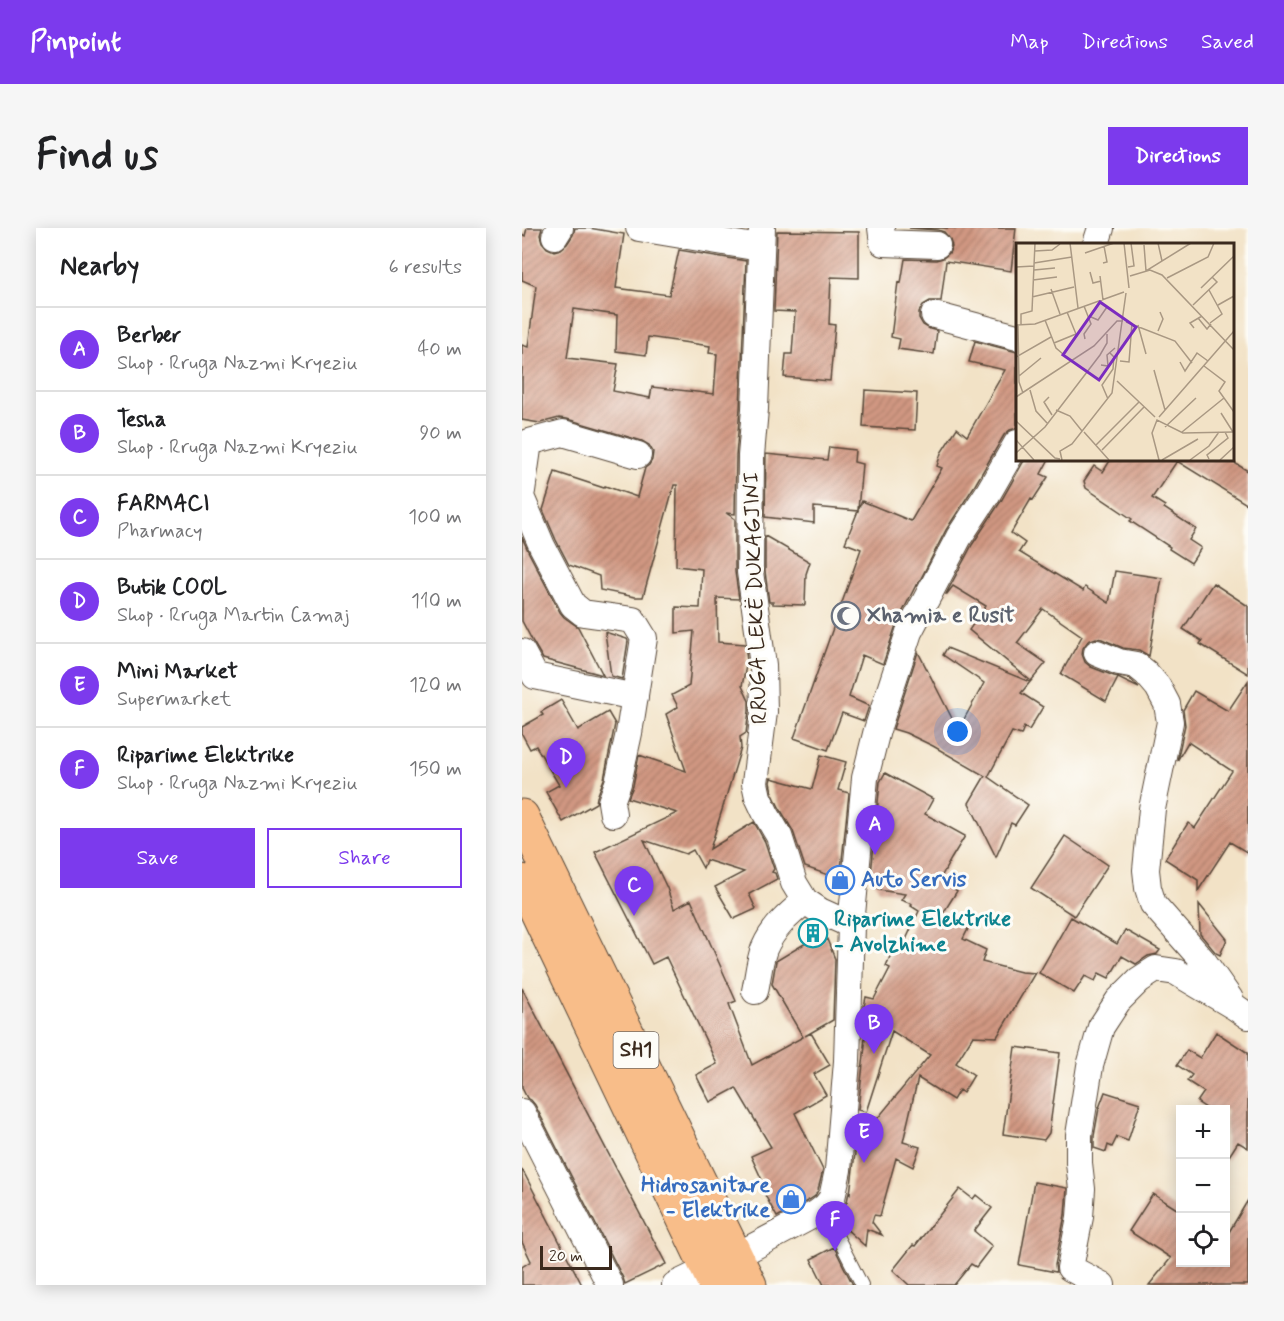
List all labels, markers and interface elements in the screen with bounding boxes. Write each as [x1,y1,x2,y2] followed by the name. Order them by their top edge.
[30,24,121,61] text: Pinpoint
[1010,28,1049,56] text: Map
[1082,28,1168,56] text: Directions
[1201,28,1254,56] text: Saved
[1108,127,1248,185] button: Directions
[36,129,158,184] text: Find us
[1016,243,1233,460] inset map
[60,250,139,284] text: Nearby
[389,254,462,281] text: 6 results
[117,322,181,350] text: Berber
[73,336,86,363] text: A
[418,336,462,363] text: 40 m
[117,350,358,377] text: Shop · Rruga Nazmi Kryeziu
[117,406,166,434] text: Tesha
[73,420,86,447] text: B
[419,420,462,447] text: 90 m
[117,434,358,461] text: Shop · Rruga Nazmi Kryeziu
[738,471,774,725] street label: RRUGA LEKË DUKAGJINI
[117,490,210,518] text: FARMACI
[72,504,87,531] text: C
[408,504,462,531] text: 100 m
[117,518,203,545] text: Pharmacy
[117,574,227,602] text: Butik COOL
[73,588,86,615] text: D
[411,588,462,615] text: 110 m
[830,600,862,632] mosque icon: Xhamia e Rusit
[117,602,350,629] text: Shop · Rruga Martin Camaj
[867,602,1015,630] place label: Xhamia e Rusit
[117,658,238,686] text: Mini Market
[74,672,85,699] text: E
[409,672,462,699] text: 120 m
[117,686,231,713] text: Supermarket
[943,717,972,746] your location
[546,738,585,788] pin: D
[117,742,294,770] text: Riparime Elektrike
[74,756,85,783] text: F
[409,756,462,783] text: 150 m
[117,770,358,797] text: Shop · Rruga Nazmi Kryeziu
[856,806,894,855] pin: A
[60,828,255,888] button: Save
[267,828,462,888] button: Share
[824,864,856,896] shop icon: Auto Servis
[614,866,654,916] pin: C
[861,866,967,894] place label: Auto Servis
[834,906,1011,959] place label: Riparime Elektrike - Avolzhime
[797,917,829,949] building icon: Riparime Elektrike - Avolzhime
[854,1004,894,1054] pin: B
[614,1032,658,1068] road number: SH1
[1176,1105,1230,1267] map controls
[1176,1105,1230,1159] button: +
[844,1114,884,1163] pin: E
[1176,1159,1230,1213] button: −
[641,1172,770,1225] place label: Hidrosanitare - Elektrike
[775,1183,807,1215] shop icon: Hidrosanitare - Elektrike
[816,1202,854,1251] pin: F
[1176,1213,1230,1267] button: locate
[540,1243,612,1270] scale bar
[549,1246,583,1267] text: 20 m

